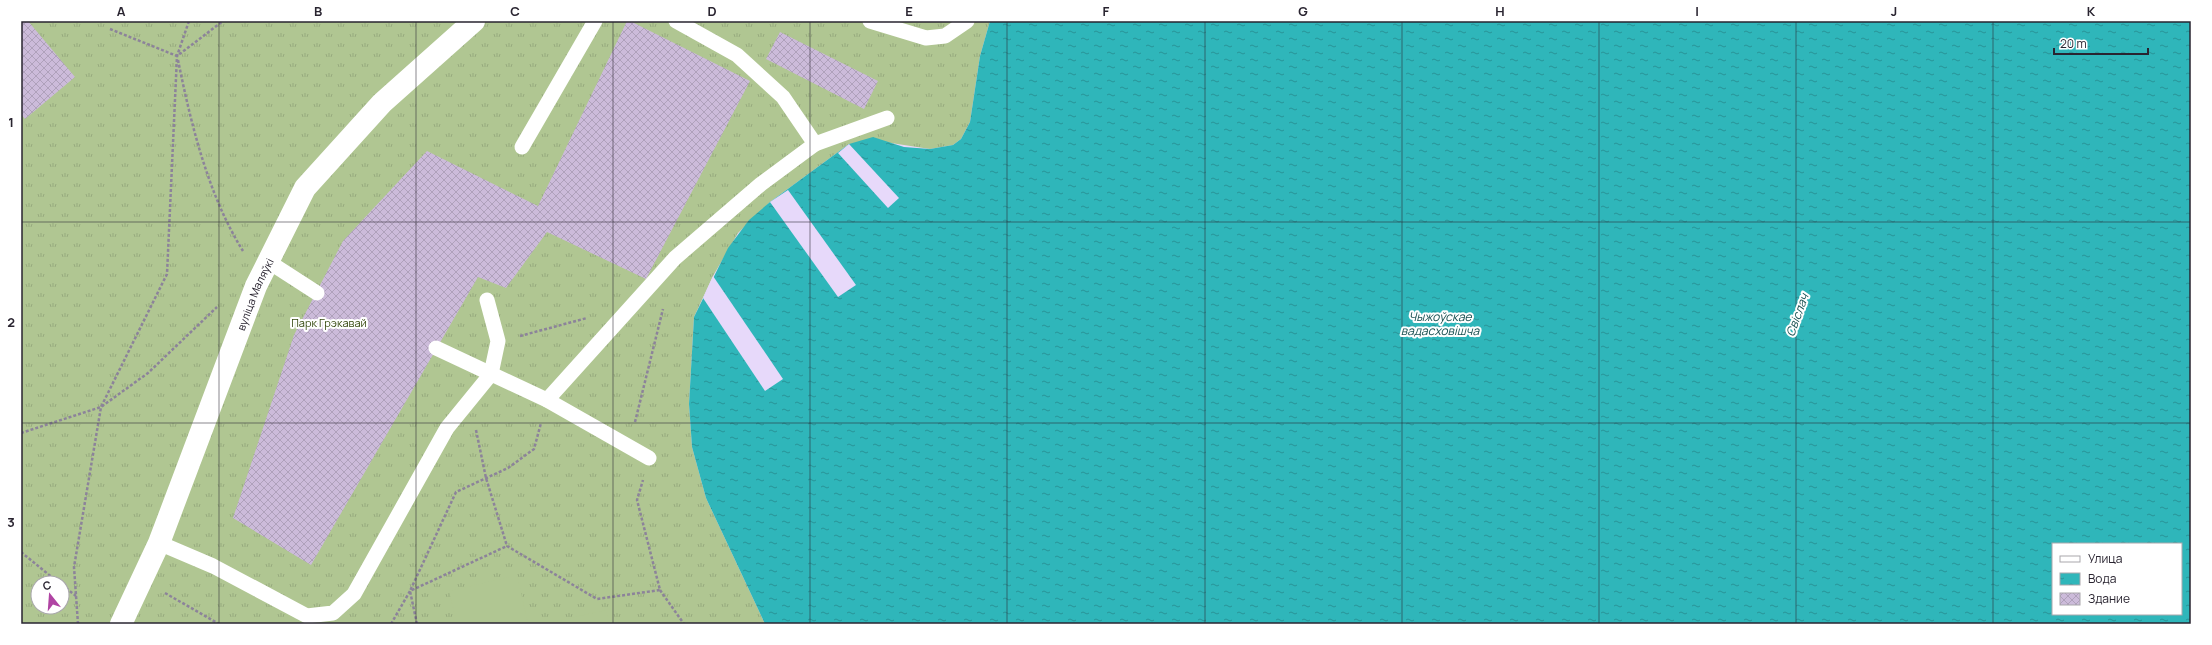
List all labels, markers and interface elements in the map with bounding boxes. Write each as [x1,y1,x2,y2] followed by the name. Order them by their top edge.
[117,2,126,20] text: A
[314,2,322,20] text: B
[510,2,520,20] text: C
[707,2,717,20] text: D
[905,2,913,20] text: E
[1103,2,1110,20] text: F
[1298,2,1308,20] text: G
[1495,2,1505,20] text: H
[1695,2,1699,20] text: I
[1891,2,1897,20] text: J
[2087,2,2096,20] text: K
[2054,30,2148,56] scale bar
[2060,35,2087,52] text: 20 m
[8,113,14,131] text: 1
[232,255,276,332] street label: вуліца Маляўкі
[1781,290,1813,339] water label: Свіслач
[1401,308,1480,339] water label: Чыжоўскае вадасховішча
[7,313,15,331] text: 2
[291,315,367,330] park label: Парк Грэкавай
[7,513,15,531] text: 3
[2052,543,2182,615] legend
[2088,550,2122,567] text: Улица
[2088,570,2116,587] text: Вода
[30,575,70,615] north arrow
[41,577,53,593] text: С
[2088,590,2130,607] text: Здание

